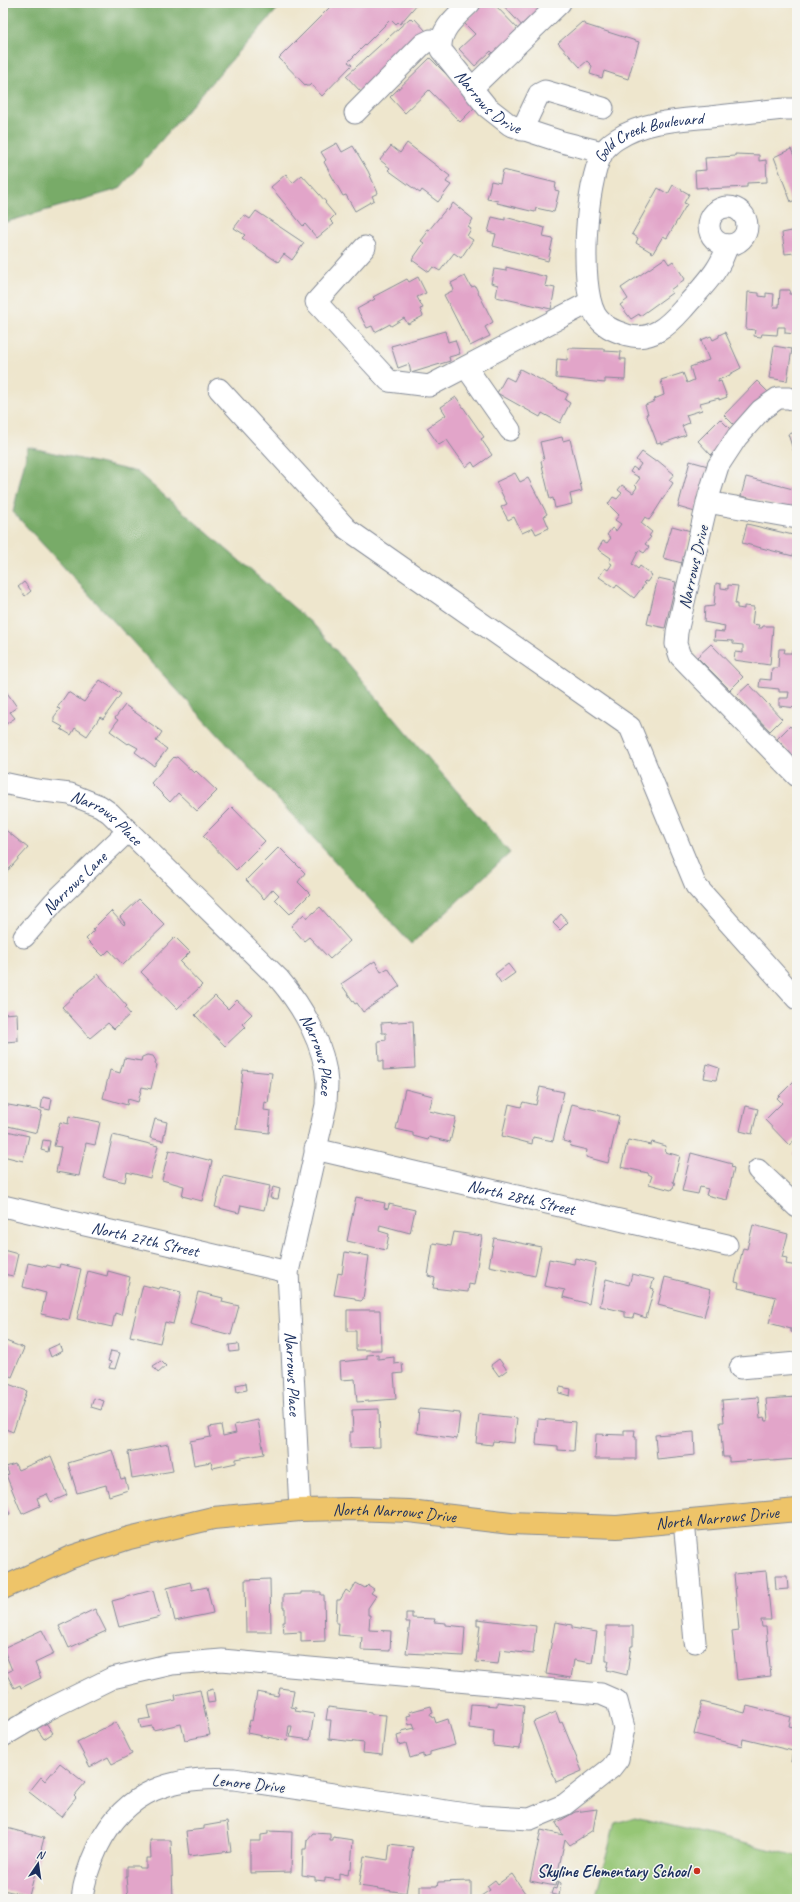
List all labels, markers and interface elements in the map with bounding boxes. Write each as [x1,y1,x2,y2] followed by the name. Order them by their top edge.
[450,66,525,139] street label: Narrows Drive
[590,107,707,166] street label: Gold Creek Boulevard
[674,522,714,611] street label: Narrows Drive
[68,785,148,851] street label: Narrows Place
[38,846,112,919] street label: Narrows Lane
[295,1010,337,1097] street label: Narrows Place
[466,1175,579,1221] street label: North 28th Street
[89,1217,203,1263] street label: North 27th Street
[280,1331,305,1418] street label: Narrows Place
[333,1499,459,1528] street label: North Narrows Drive
[655,1502,781,1534] street label: North Narrows Drive
[211,1769,287,1798] street label: Lenore Drive
[18,1844,58,1884] north arrow
[35,1847,47,1862] text: N
[537,1861,693,1882] place label: Skyline Elementary School
[692,1866,702,1876] marker: Skyline Elementary School

